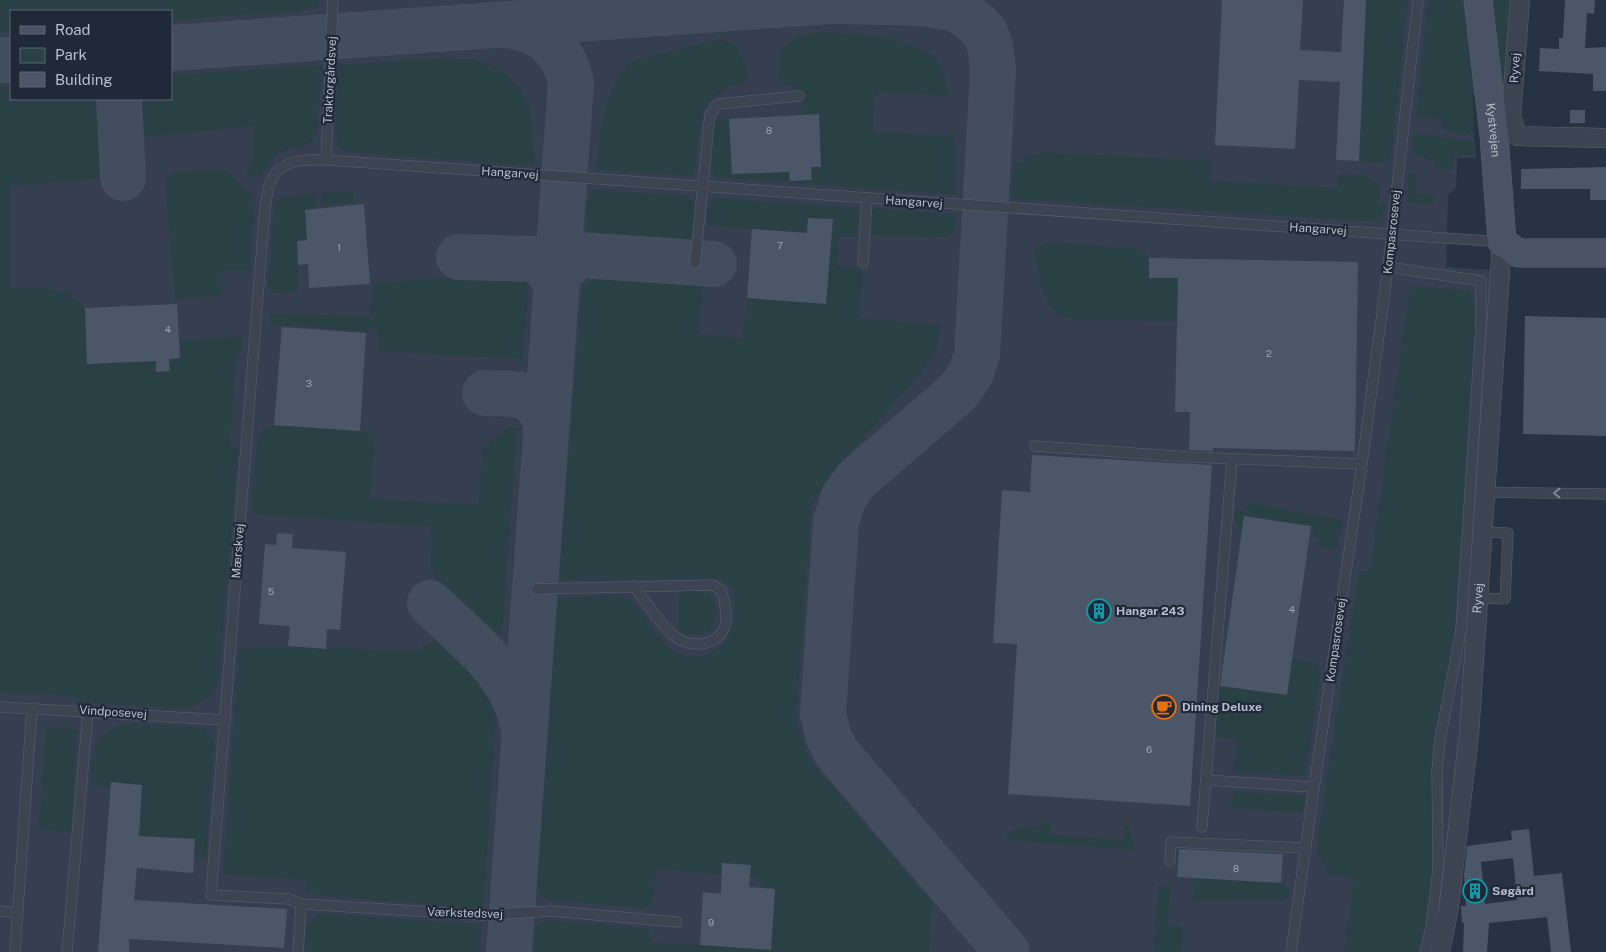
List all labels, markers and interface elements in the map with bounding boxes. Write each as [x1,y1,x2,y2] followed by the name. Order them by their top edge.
[10,10,172,100] legend
[55,21,91,38] text: Road
[321,36,339,124] street label: Traktorgårdsvej
[55,46,87,63] text: Park
[1507,52,1523,84] street label: Ryvej
[55,71,113,88] text: Building
[1483,102,1503,158] street label: Kystvejen
[766,124,772,136] house number: 8
[481,164,539,182] street label: Hangarvej
[1381,189,1403,275] street label: Kompasrosevej
[885,193,943,211] street label: Hangarvej
[1289,220,1347,238] street label: Hangarvej
[777,239,783,251] house number: 7
[337,241,341,253] house number: 1
[165,323,171,335] house number: 4
[1266,347,1272,359] house number: 2
[306,377,312,389] house number: 3
[1553,488,1561,498] one-way arrow
[229,523,247,579] street label: Mærskvej
[1470,583,1486,614] street label: Ryvej
[268,585,274,597] house number: 5
[1323,597,1349,683] street label: Kompasrosevej
[1086,598,1112,624] building icon: Hangar 243
[1289,603,1295,615] house number: 4
[1116,604,1184,618] place label: Hangar 243
[1151,694,1177,720] cafe icon: Dining Deluxe
[1182,700,1262,714] place label: Dining Deluxe
[79,703,147,721] street label: Vindposevej
[1146,743,1152,755] house number: 6
[1233,862,1239,874] house number: 8
[1462,878,1488,904] building icon: Søgård
[1492,884,1534,898] place label: Søgård
[427,905,503,921] street label: Værkstedsvej
[708,916,714,928] house number: 9

